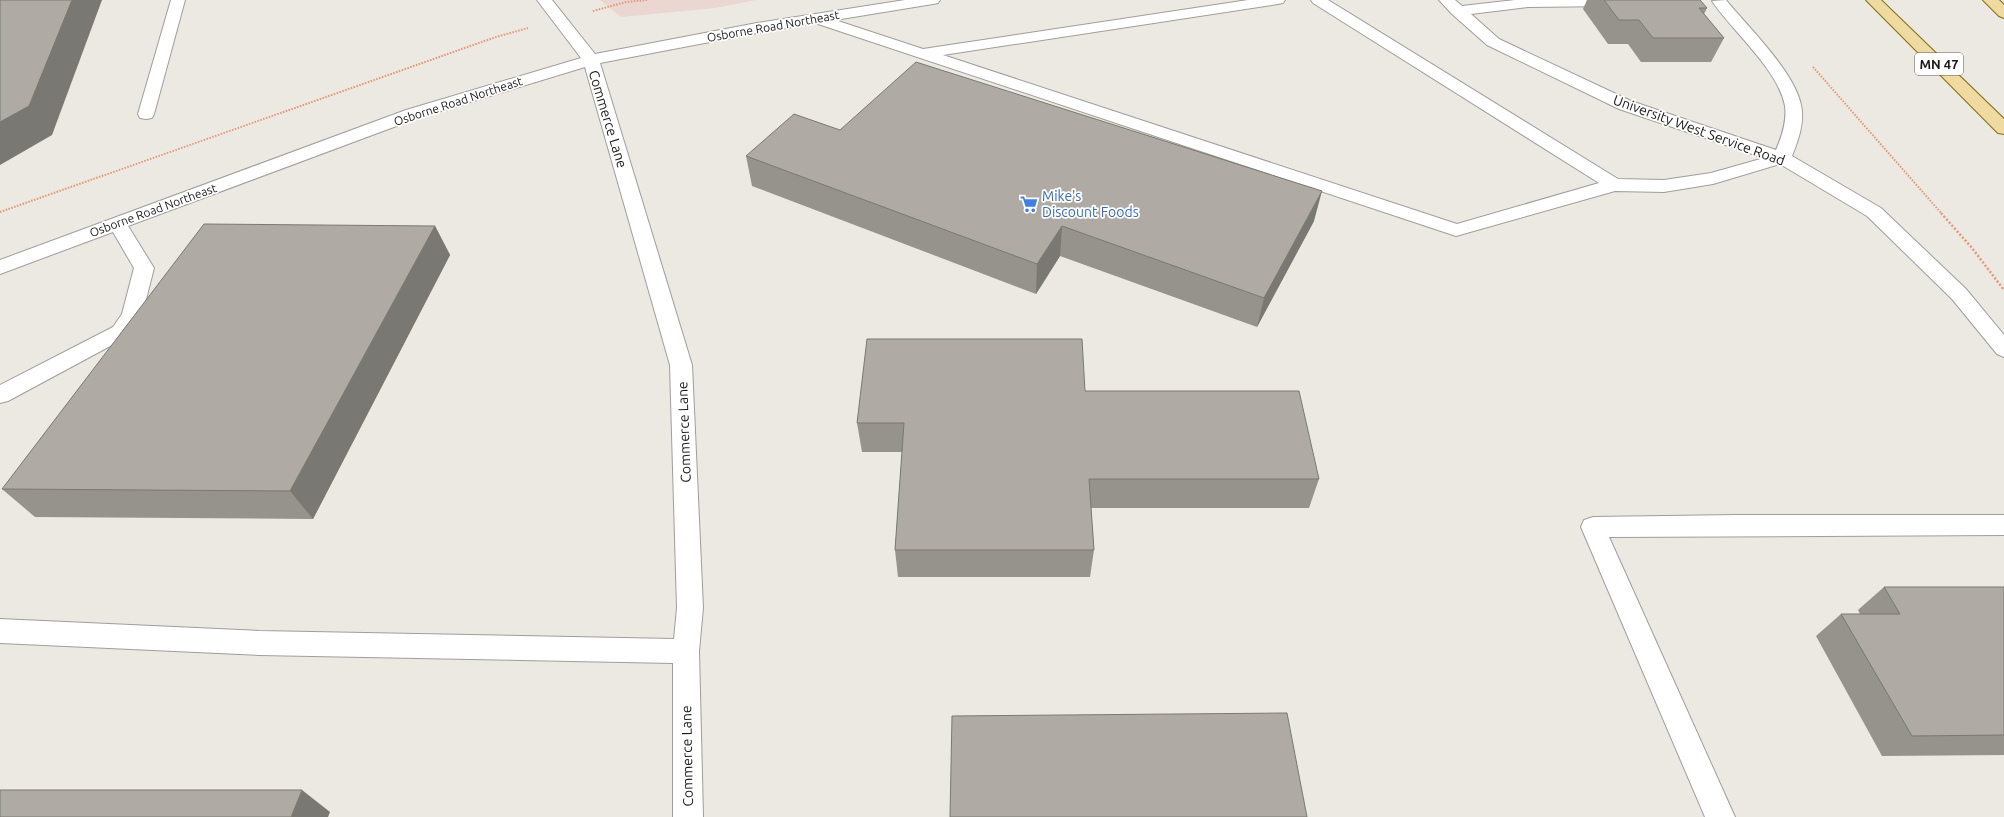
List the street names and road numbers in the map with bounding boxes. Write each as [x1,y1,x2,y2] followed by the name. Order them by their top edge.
[706,8,840,44] street label: Osborne Road Northeast
[1915,53,1963,75] road number: MN 47
[586,68,630,170] street label: Commerce Lane
[392,74,524,128] street label: Osborne Road Northeast
[1611,91,1787,169] street label: University West Service Road
[88,181,219,239] street label: Osborne Road Northeast
[674,381,694,483] street label: Commerce Lane
[678,705,696,807] street label: Commerce Lane

